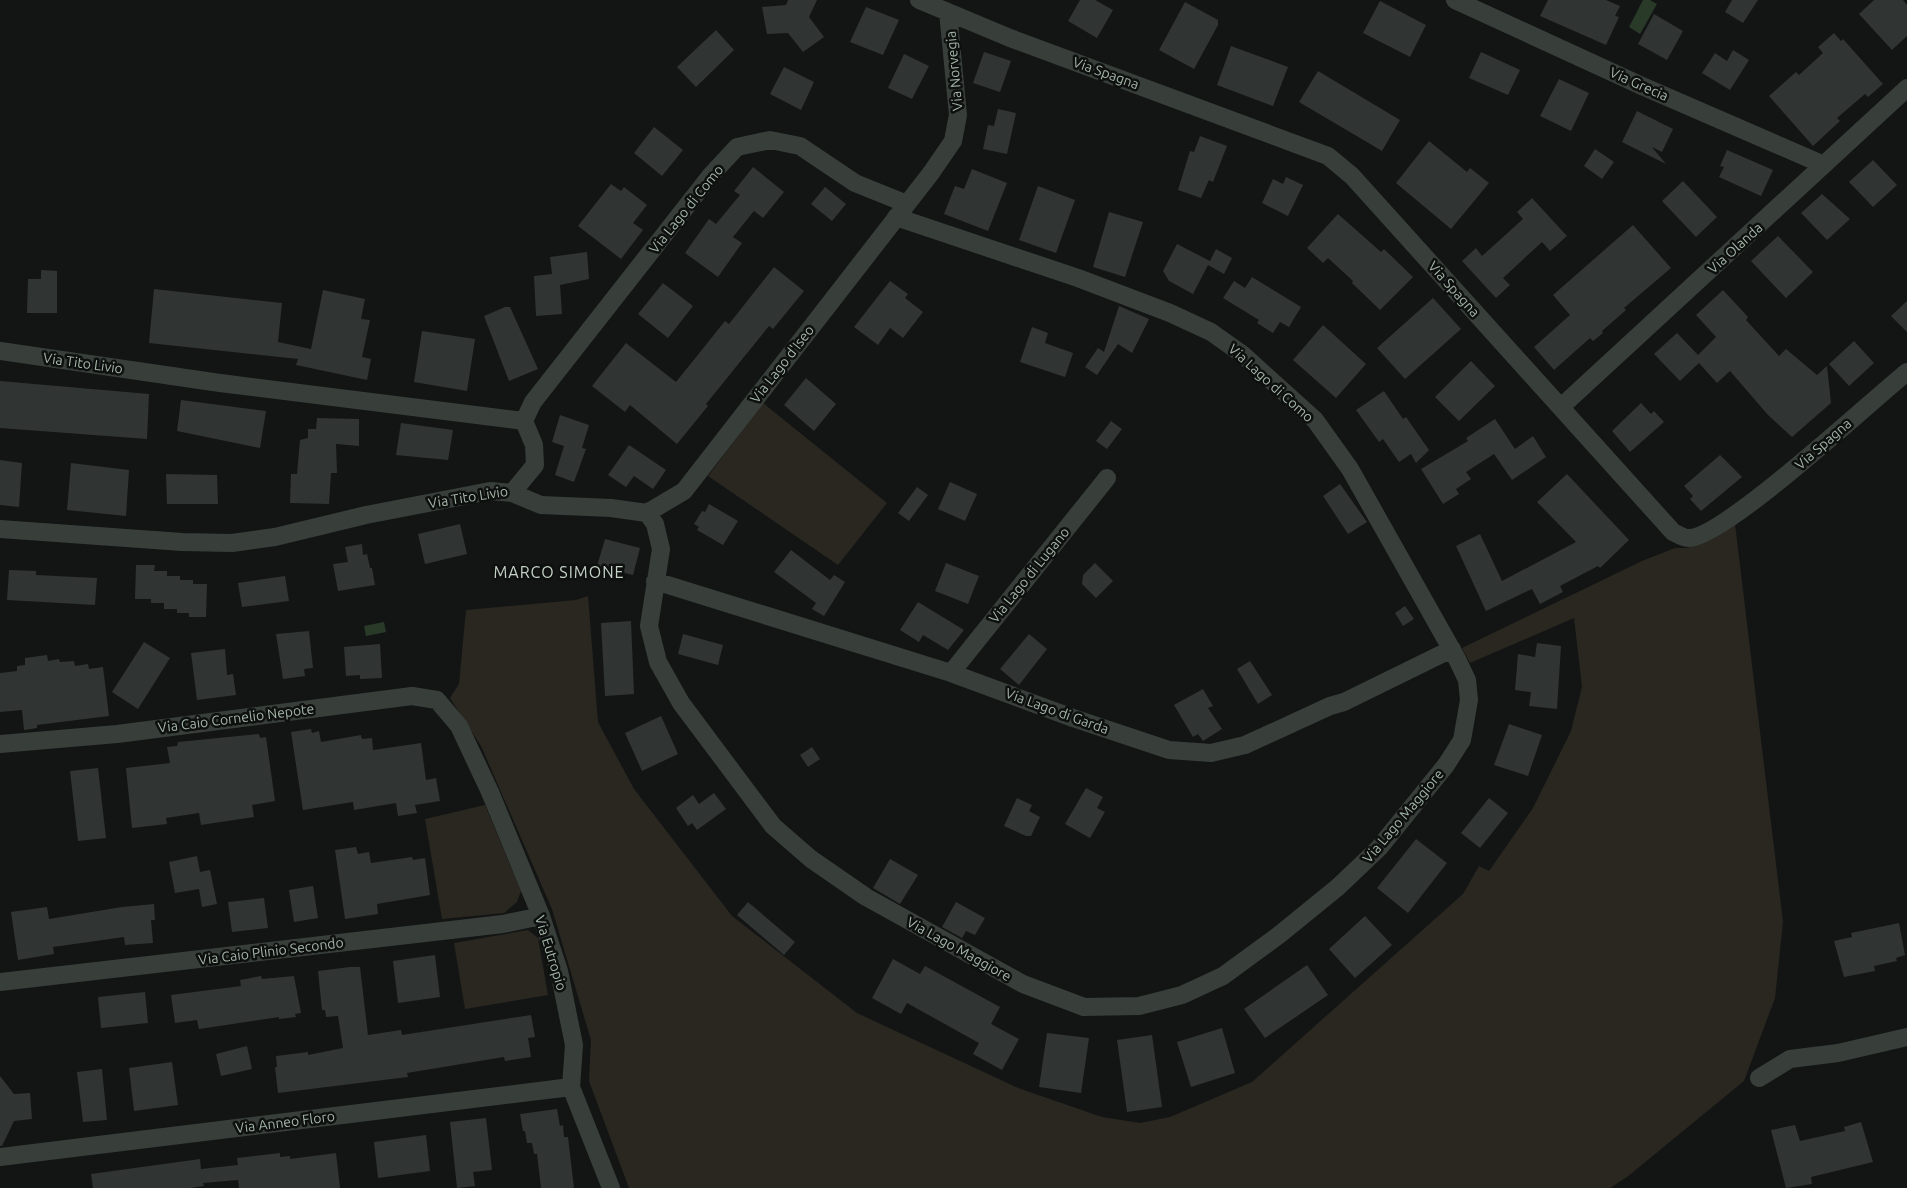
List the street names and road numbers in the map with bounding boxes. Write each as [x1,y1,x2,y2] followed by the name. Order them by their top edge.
[943,30,965,112] street label: Via Norvegia
[1071,54,1141,92] street label: Via Spagna
[1607,64,1671,104] street label: Via Grecia
[646,162,726,256] street label: Via Lago di Como
[1704,219,1766,277] street label: Via Olanda
[1425,258,1483,320] street label: Via Spagna
[747,322,817,406] street label: Via Lago d'Iseo
[1225,341,1317,425] street label: Via Lago di Como
[42,349,124,377] street label: Via Tito Livio
[1792,415,1854,473] street label: Via Spagna
[427,483,509,511] street label: Via Tito Livio
[986,524,1072,626] street label: Via Lago di Lugano
[1003,685,1111,737] street label: Via Lago di Garda
[157,700,315,736] street label: Via Caio Cornelio Nepote
[1359,766,1447,866] street label: Via Lago Maggiore
[532,914,570,992] street label: Via Eutropio
[904,914,1014,984] street label: Via Lago Maggiore
[198,934,344,968] street label: Via Caio Plinio Secondo
[234,1108,336,1136] street label: Via Anneo Floro

